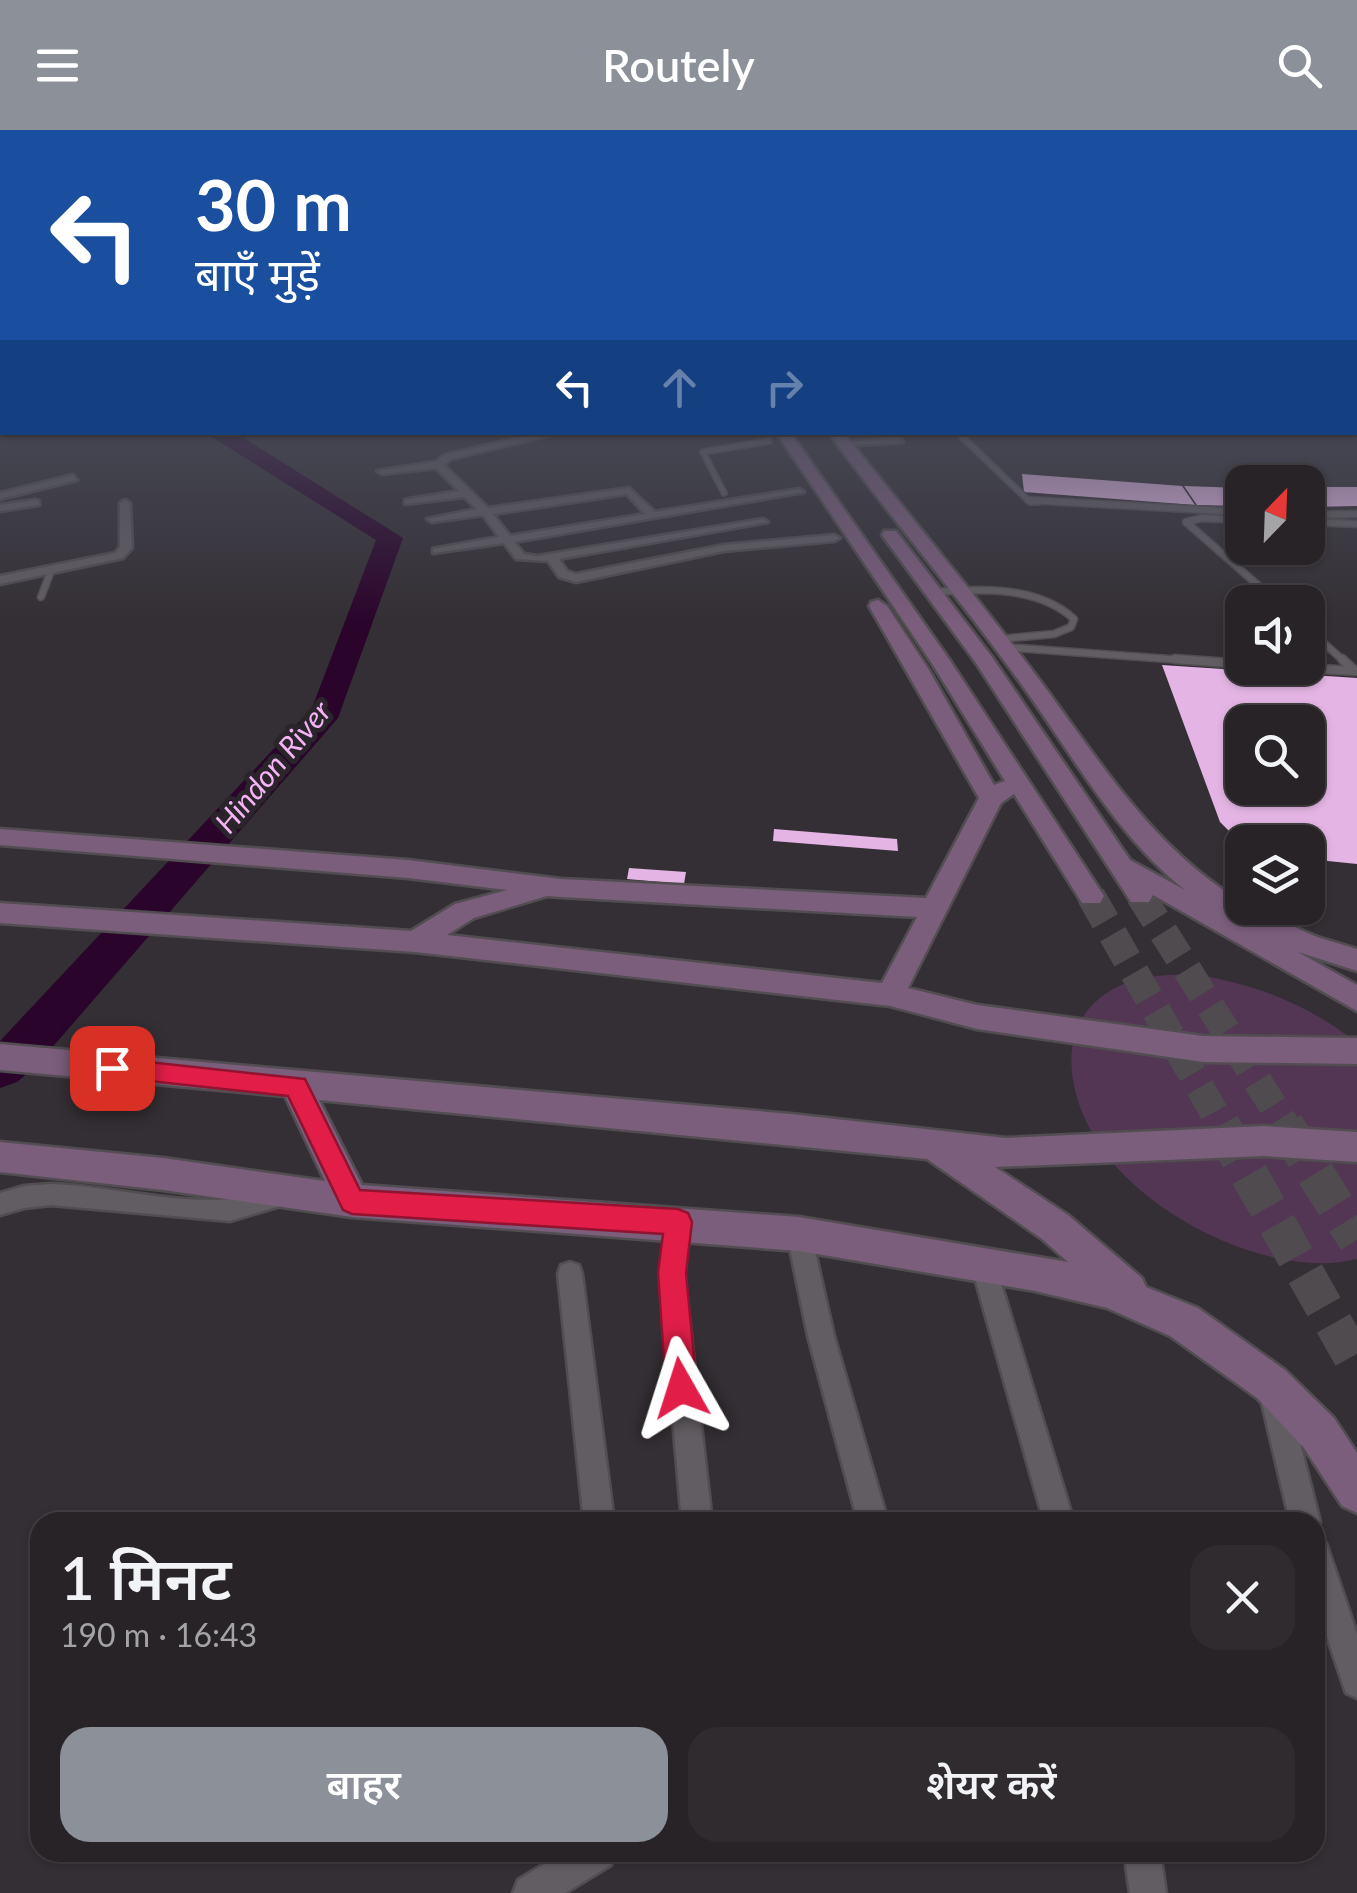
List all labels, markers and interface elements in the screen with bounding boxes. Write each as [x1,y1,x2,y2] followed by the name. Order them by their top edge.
[30,38,85,93] icon: menu
[602,38,755,92] text: Routely
[1272,38,1327,93] icon: search
[195,162,352,246] text: 30 m
[30,170,160,300] icon: left
[195,247,320,301] text: बाएँ मुड़ें
[547,360,602,415] icon: left
[652,360,707,415] icon: ahead
[757,360,812,415] icon: right
[1225,465,1325,565] north arrow
[1225,465,1325,925] map controls
[1225,585,1325,685] button: sound
[206,692,338,839] water label: Hindon River
[1225,705,1325,805] button: search
[1225,825,1325,925] button: layers
[70,1026,155,1111] pin
[85,1041,140,1096] icon: arrive
[629,1336,733,1440] position arrow
[60,1541,232,1613] text: 1 मिनट
[1190,1545,1295,1650] button: close
[60,1615,257,1654] text: 190 m · 16:43
[60,1727,668,1842] button: बाहर
[688,1727,1295,1842] button: शेयर करें

